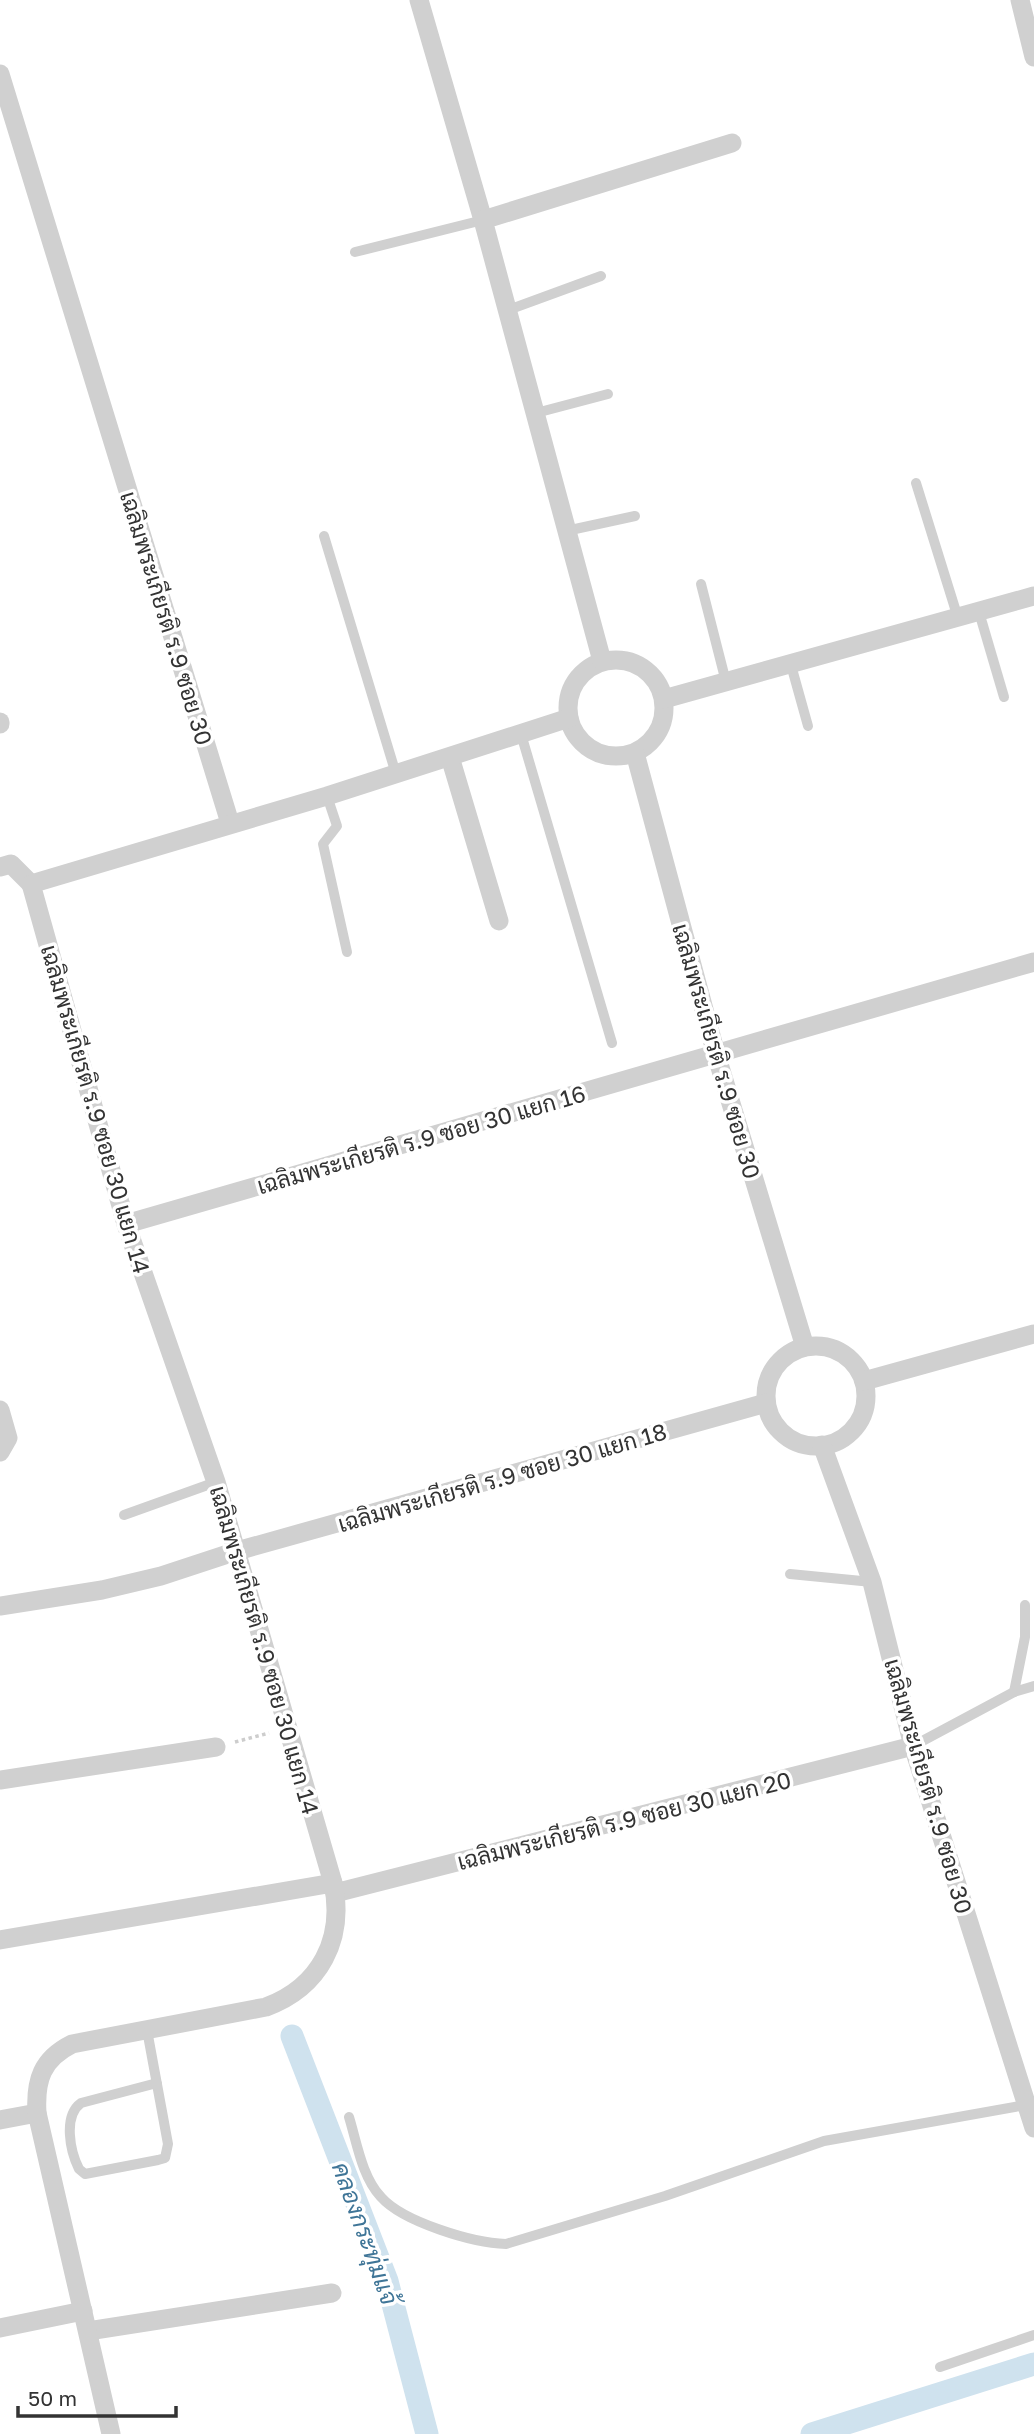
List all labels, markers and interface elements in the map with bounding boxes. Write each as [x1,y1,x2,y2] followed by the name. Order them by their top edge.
[115,488,219,748] street label: เฉลิมพระเกียรติ ร.9 ซอย 30
[667,920,767,1182] street label: เฉลิมพระเกียรติ ร.9 ซอย 30
[36,942,156,1276] street label: เฉลิมพระเกียรติ ร.9 ซอย 30 แยก 14
[254,1079,588,1199] street label: เฉลิมพระเกียรติ ร.9 ซอย 30 แยก 16
[335,1417,669,1537] street label: เฉลิมพระเกียรติ ร.9 ซอย 30 แยก 18
[205,1483,325,1817] street label: เฉลิมพระเกียรติ ร.9 ซอย 30 แยก 14
[879,1655,979,1917] street label: เฉลิมพระเกียรติ ร.9 ซอย 30
[454,1765,794,1875] street label: เฉลิมพระเกียรติ ร.9 ซอย 30 แยก 20
[324,2158,406,2313] water label: คลองกระทุ่มแจ้
[18,2374,175,2418] scale bar
[28,2385,77,2411] text: 50 m

